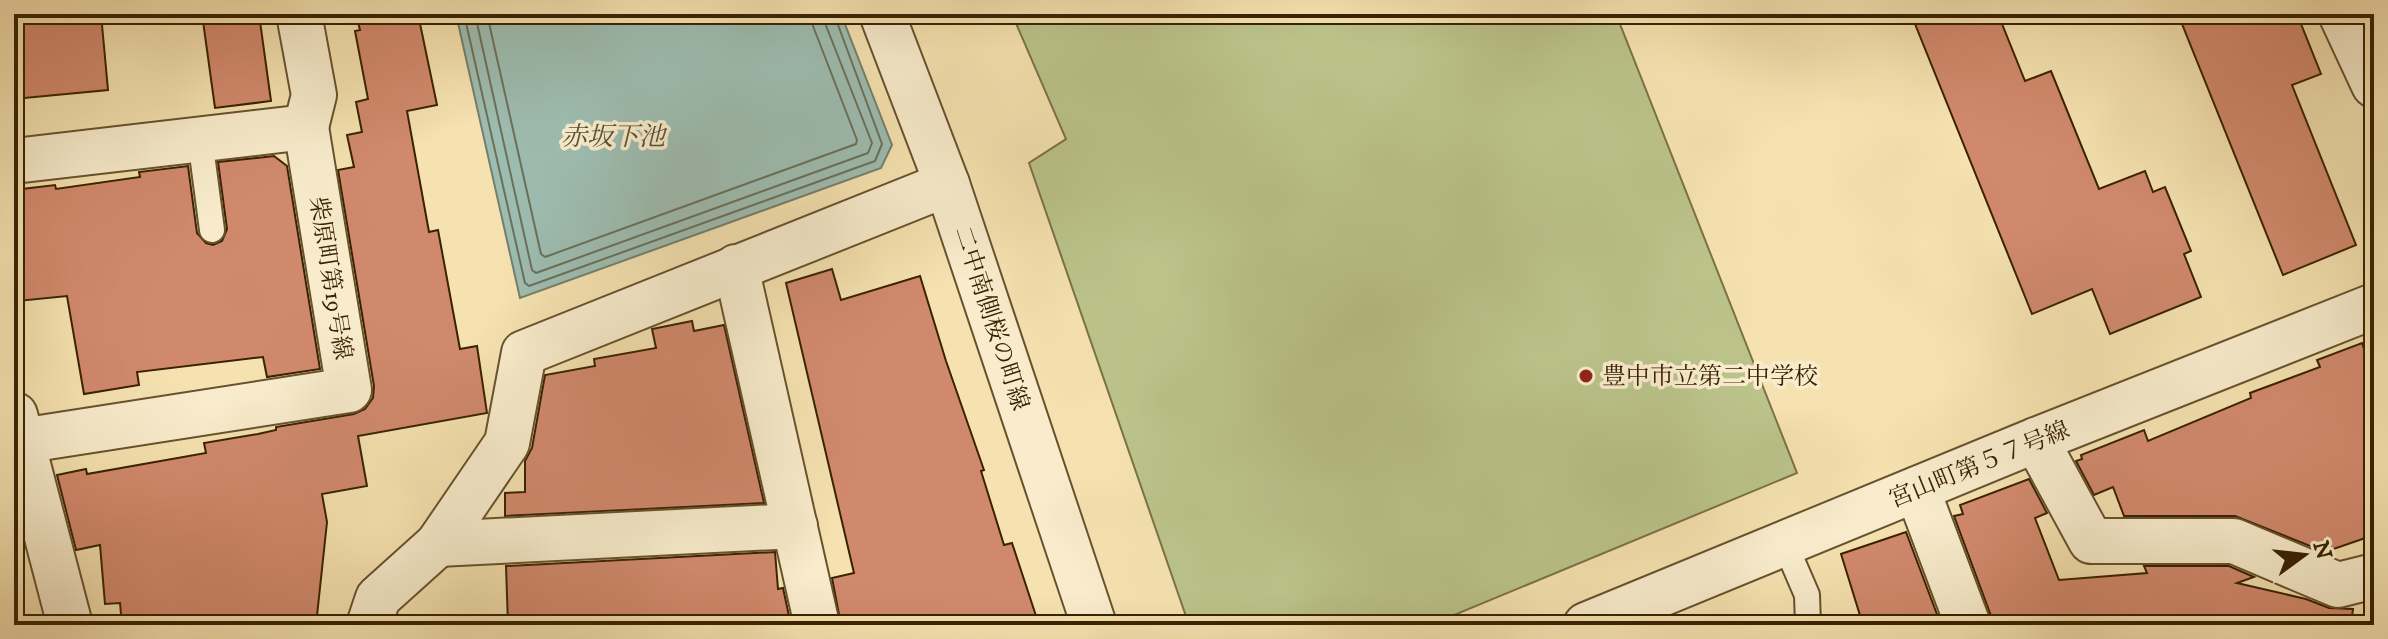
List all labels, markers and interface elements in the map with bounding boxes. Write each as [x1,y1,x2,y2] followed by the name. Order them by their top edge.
[561,121,668,154] water label: 赤坂下池
[302,194,358,362] street label: 柴原町第19号線
[947,222,1035,414] street label: 二中南側桜の町線
[1602,362,1818,392] place label: 豊中市立第二中学校
[1577,367,1595,385] marker: 豊中市立第二中学校
[1885,415,2074,515] street label: 宮山町第５７号線
[2264,515,2344,595] north arrow
[2306,538,2337,562] text: N

